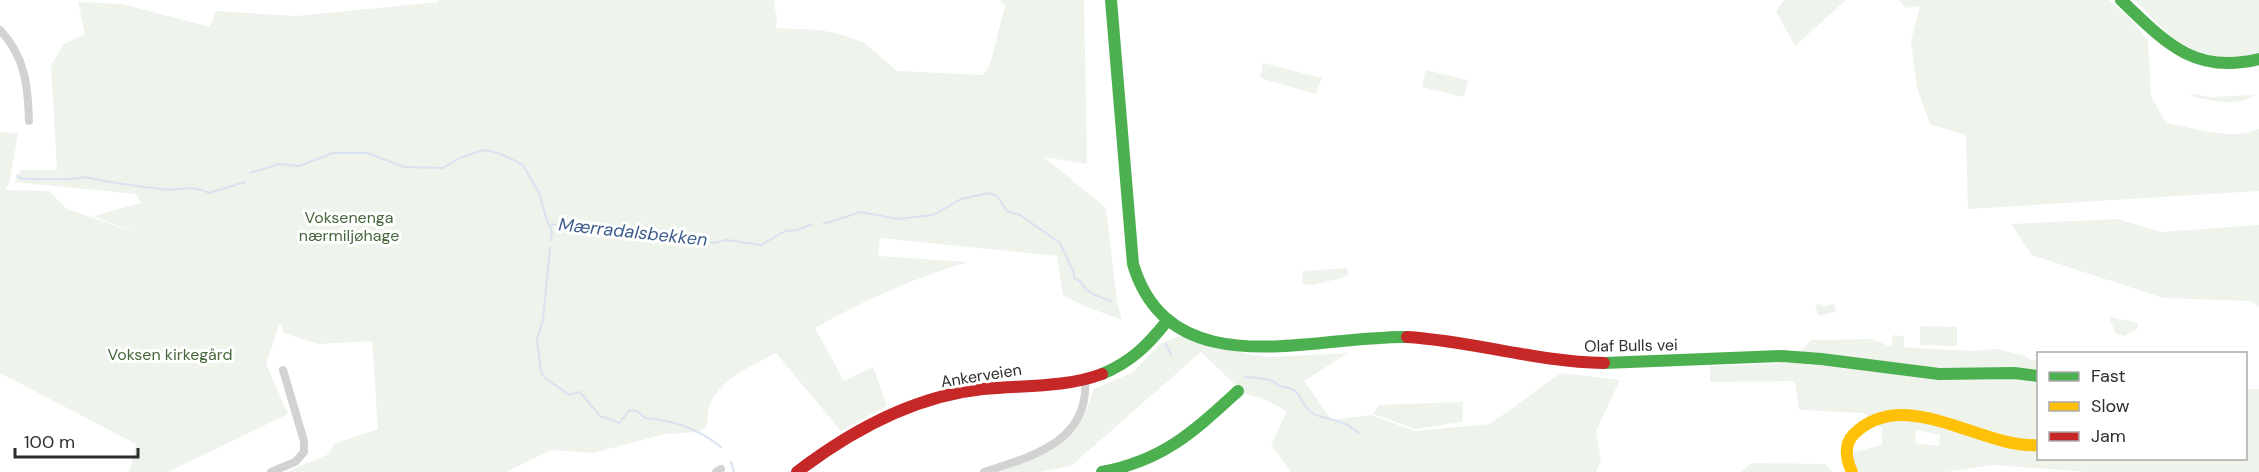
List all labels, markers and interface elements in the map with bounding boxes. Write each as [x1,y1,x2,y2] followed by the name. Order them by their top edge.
[299,207,399,246] park label: Voksenenga nærmiljøhage
[557,212,709,252] water label: Mærradalsbekken
[1584,334,1678,357] street label: Olaf Bulls vei
[108,344,232,365] park label: Voksen kirkegård
[2037,352,2247,460] legend
[939,359,1023,392] street label: Ankerveien
[2091,364,2126,388] text: Fast
[2091,394,2130,418] text: Slow
[15,421,138,459] scale bar
[2091,424,2126,448] text: Jam
[24,430,75,454] text: 100 m

